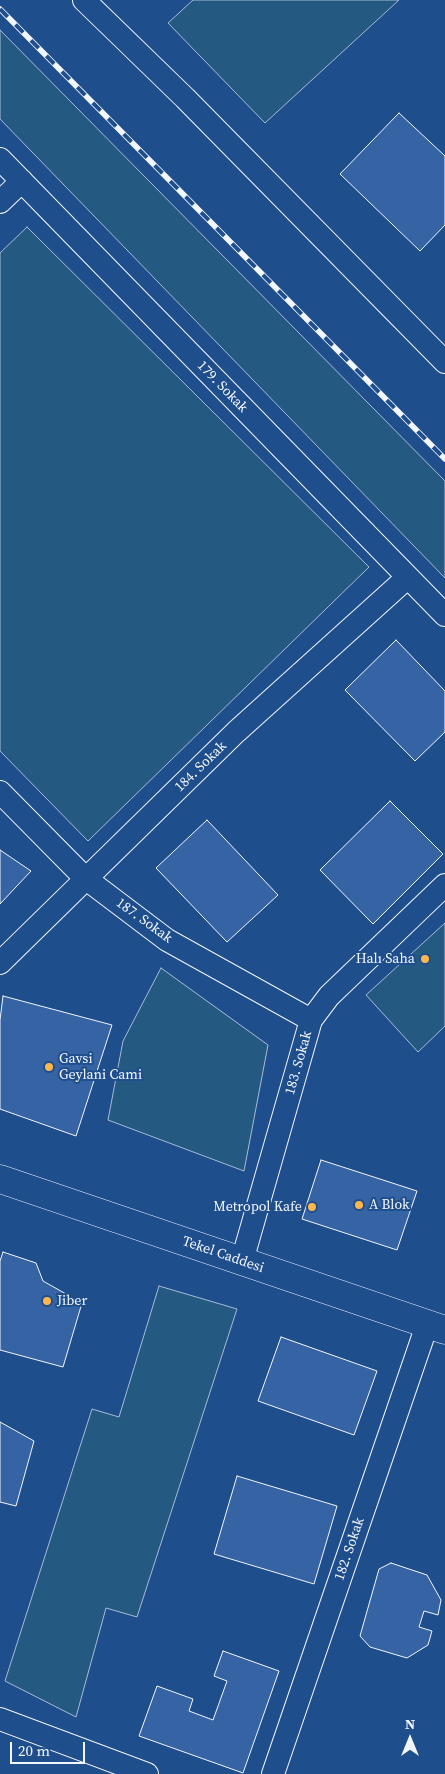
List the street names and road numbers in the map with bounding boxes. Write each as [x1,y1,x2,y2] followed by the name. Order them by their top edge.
[193,358,251,416] street label: 179. Sokak
[172,738,230,796] street label: 184. Sokak
[113,895,175,947] street label: 187. Sokak
[282,1029,316,1097] street label: 183. Sokak
[180,1233,266,1277] street label: Tekel Caddesi
[331,1515,369,1583] street label: 182. Sokak

